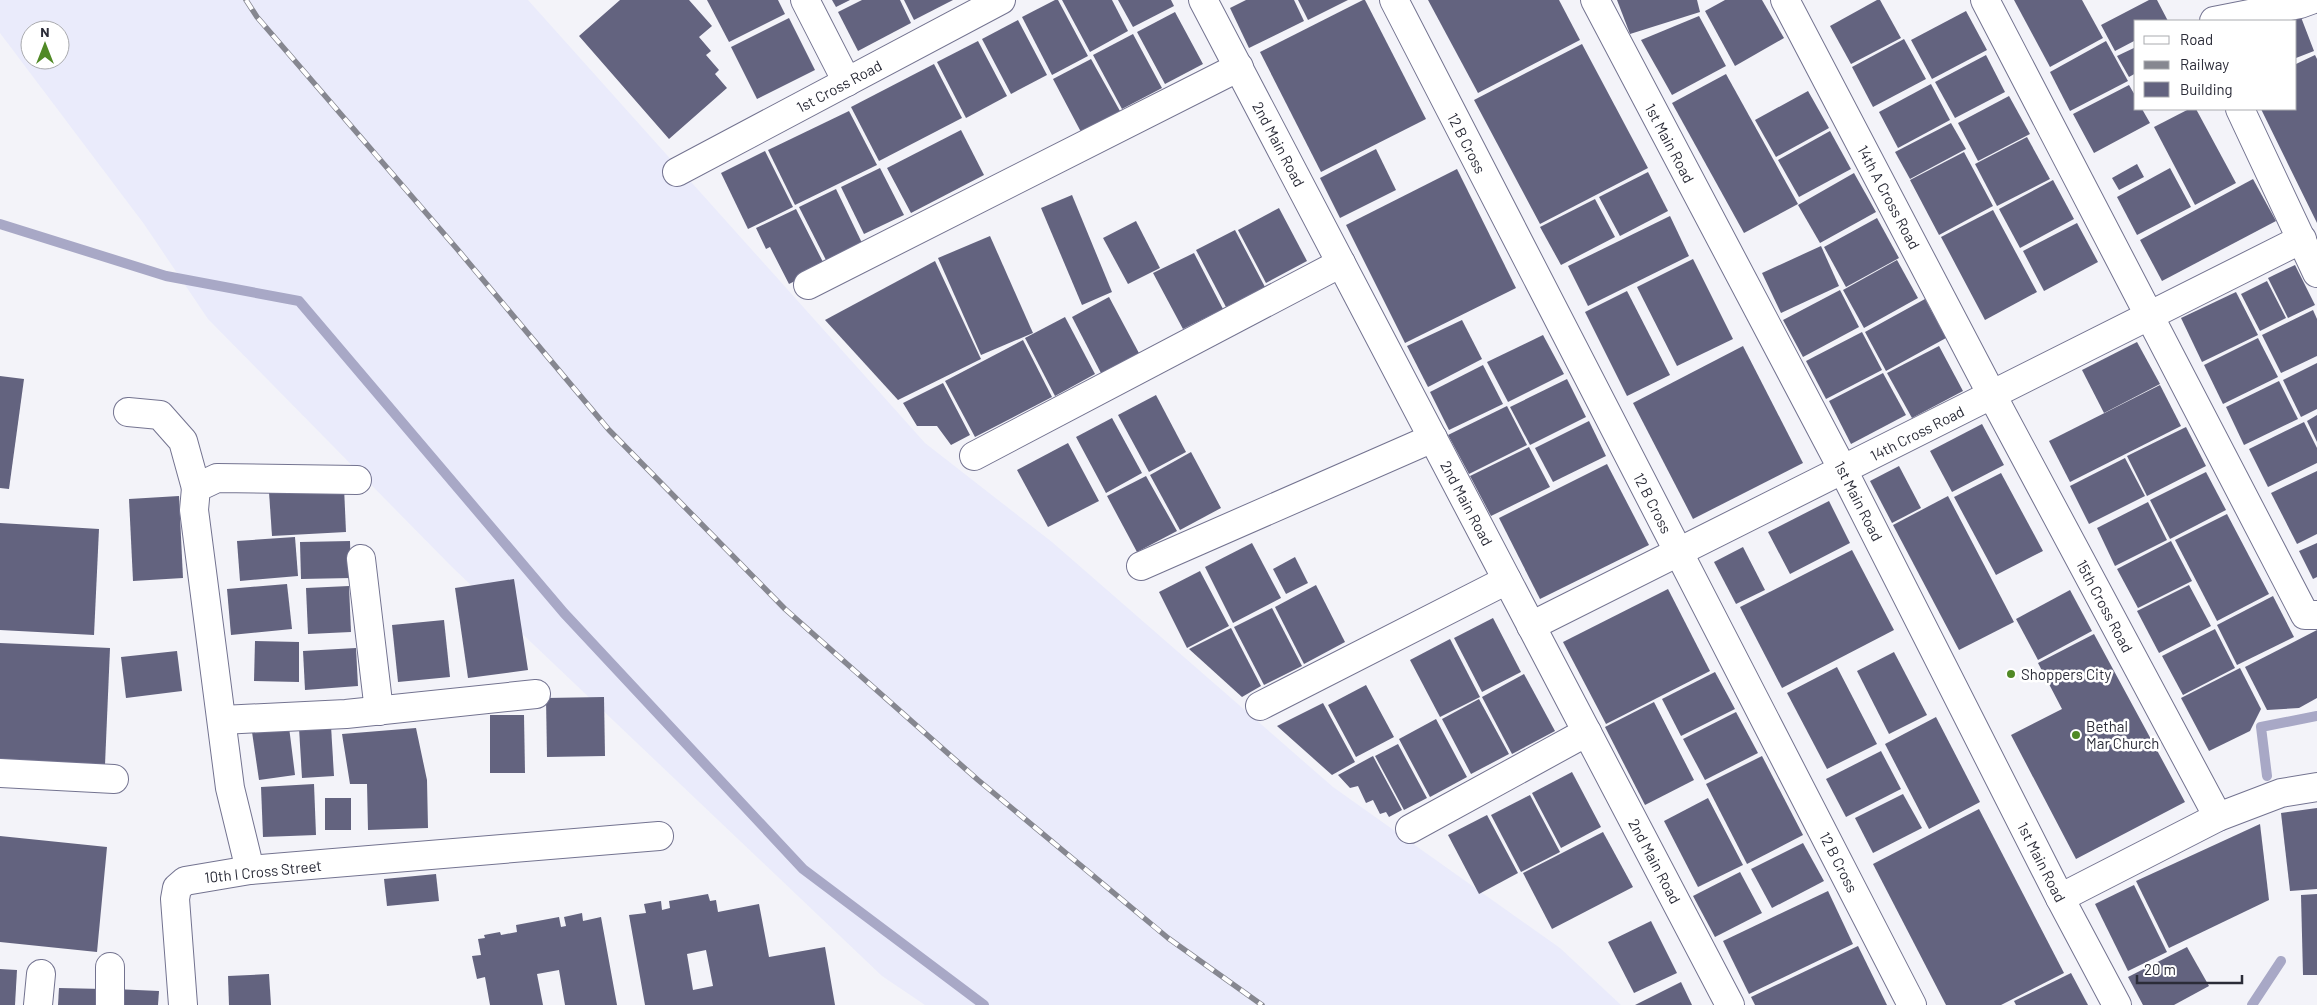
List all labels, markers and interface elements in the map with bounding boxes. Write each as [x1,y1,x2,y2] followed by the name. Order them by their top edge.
[20,20,70,70] north arrow
[2134,20,2297,110] legend
[40,23,50,40] text: N
[2180,30,2213,48] text: Road
[2180,55,2229,73] text: Railway
[793,56,885,116] street label: 1st Cross Road
[2180,80,2233,98] text: Building
[1249,98,1309,190] street label: 2nd Main Road
[1642,100,1698,186] street label: 1st Main Road
[1444,110,1490,176] street label: 12 B Cross
[1854,142,1924,252] street label: 14th A Cross Road
[1867,402,1967,464] street label: 14th Cross Road
[1437,457,1497,549] street label: 2nd Main Road
[1831,458,1887,544] street label: 1st Main Road
[1630,470,1676,536] street label: 12 B Cross
[2073,557,2137,655] street label: 15th Cross Road
[2021,665,2111,683] place label: Shoppers City
[2005,668,2017,680] marker: Shoppers City
[2086,717,2159,752] place label: Bethal Mar Church
[2070,729,2082,741] marker: Bethal Mar Church
[1625,815,1685,907] street label: 2nd Main Road
[2014,819,2070,905] street label: 1st Main Road
[1816,829,1862,895] street label: 12 B Cross
[203,856,323,886] street label: 10th I Cross Street
[2137,952,2242,984] scale bar
[2144,960,2176,978] text: 20 m

